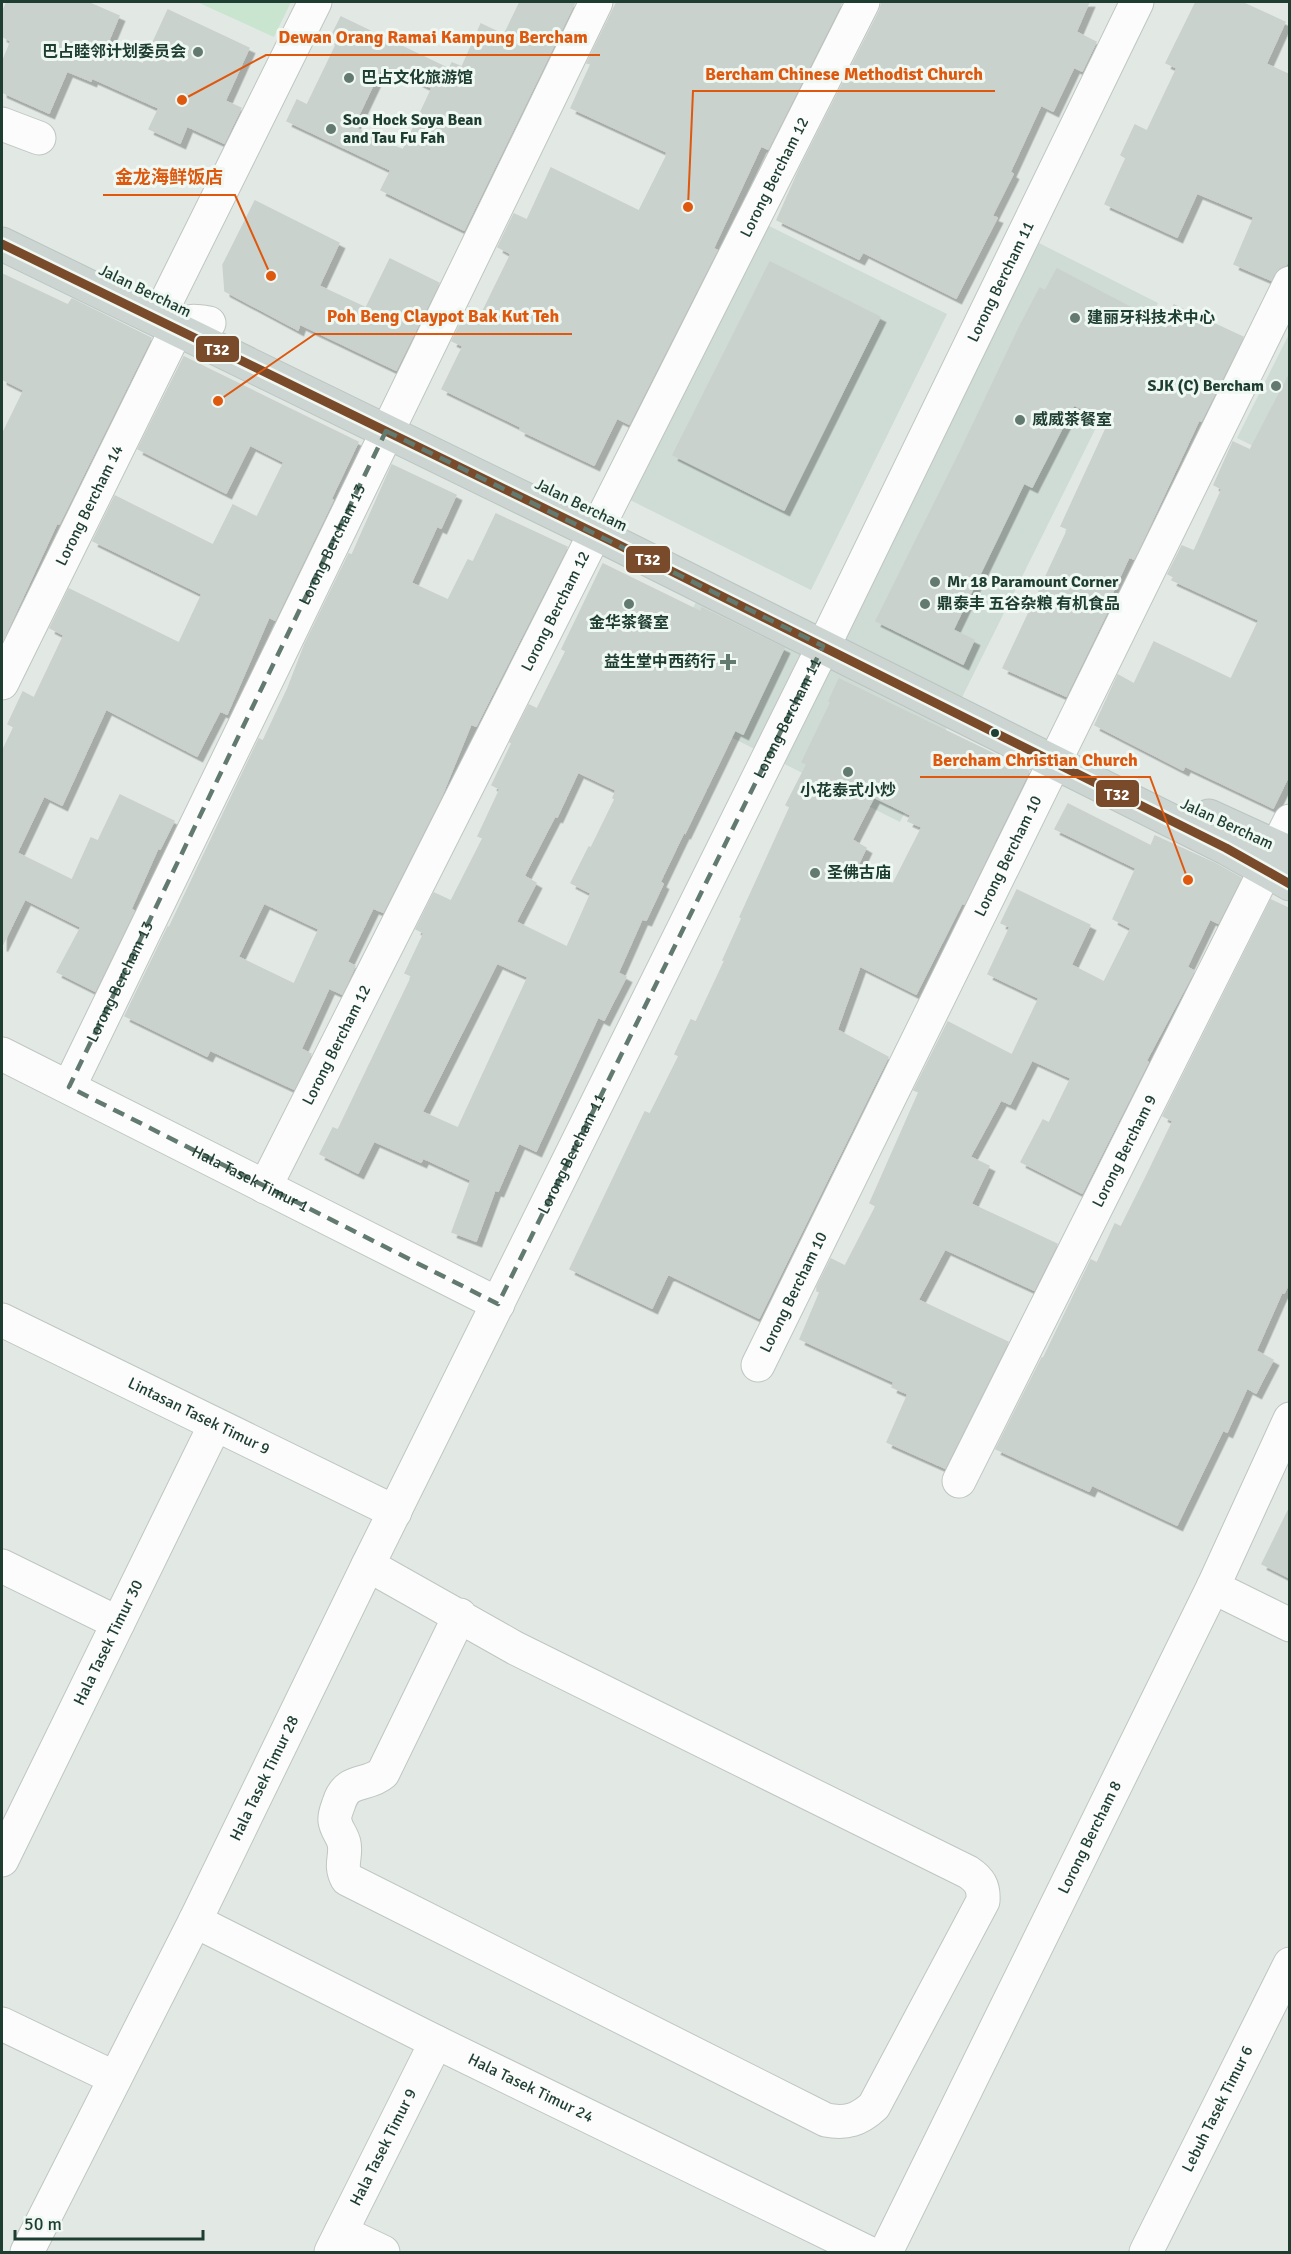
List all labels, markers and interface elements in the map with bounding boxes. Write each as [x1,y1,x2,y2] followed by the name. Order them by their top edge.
[266,19,600,55] callout: Dewan Orang Ramai Kampung Bercham
[278,26,588,48] text: Dewan Orang Ramai Kampung Bercham
[42,42,186,62] place label: 巴占睦邻计划委员会
[191,45,205,59] marker: 巴占睦邻计划委员会
[693,55,995,91] callout: Bercham Chinese Methodist Church
[705,63,983,85] text: Bercham Chinese Methodist Church
[361,68,473,88] place label: 巴占文化旅游馆
[342,71,356,85] marker: 巴占文化旅游馆
[343,110,483,148] place label: Soo Hock Soya Bean and Tau Fu Fah
[736,114,813,241] street label: Lorong Bercham 12
[324,122,338,136] marker: Soo Hock Soya Bean and Tau Fu Fah
[103,159,235,195] callout: 金龙海鲜饭店
[115,166,223,188] text: 金龙海鲜饭店
[963,218,1039,345] street label: Lorong Bercham 11
[96,260,194,322] street label: Jalan Bercham
[315,298,572,334] callout: Poh Beng Claypot Bak Kut Teh
[327,305,560,327] text: Poh Beng Claypot Bak Kut Teh
[1087,308,1215,328] place label: 建丽牙科技术中心
[1068,311,1082,325] marker: 建丽牙科技术中心
[195,335,240,363] line badge: T32
[204,340,230,360] text: T32
[1148,376,1264,396] place label: SJK (C) Bercham
[1269,379,1283,393] marker: SJK (C) Bercham
[1032,410,1112,430] place label: 威威茶餐室
[1013,413,1027,427] marker: 威威茶餐室
[51,441,128,569] street label: Lorong Bercham 14
[532,474,630,536] street label: Jalan Bercham
[295,481,370,608] street label: Lorong Bercham 13
[625,545,671,574] line badge: T32
[517,548,594,675] street label: Lorong Bercham 12
[635,550,661,570] text: T32
[947,572,1119,592] place label: Mr 18 Paramount Corner
[928,575,942,589] marker: Mr 18 Paramount Corner
[937,594,1120,614] place label: 鼎泰丰 五谷杂粮 有机食品
[622,597,636,611] marker: 金华茶餐室
[918,597,932,611] marker: 鼎泰丰 五谷杂粮 有机食品
[589,613,669,633] place label: 金华茶餐室
[604,652,716,672] place label: 益生堂中西药行
[721,655,735,669] marker: 益生堂中西药行
[749,655,826,782] street label: Lorong Bercham 11
[989,727,1001,739] unlabelled marker
[920,741,1150,777] callout: Bercham Christian Church
[932,749,1138,771] text: Bercham Christian Church
[841,765,855,779] marker: 小花泰式小炒
[1095,779,1140,808] line badge: T32
[800,781,896,801] place label: 小花泰式小炒
[1104,785,1130,805] text: T32
[970,792,1046,920] street label: Lorong Bercham 10
[1177,794,1277,854] street label: Jalan Bercham
[827,863,891,883] place label: 圣佛古庙
[808,866,822,880] marker: 圣佛古庙
[82,918,158,1046] street label: Lorong Bercham 13
[298,982,375,1109] street label: Lorong Bercham 12
[534,1090,610,1217] street label: Lorong Bercham 11
[1088,1091,1161,1211] street label: Lorong Bercham 9
[188,1141,312,1217] street label: Hala Tasek Timur 1
[756,1229,832,1356] street label: Lorong Bercham 10
[125,1373,273,1459] street label: Lintasan Tasek Timur 9
[69,1577,148,1709] street label: Hala Tasek Timur 30
[225,1712,303,1844] street label: Hala Tasek Timur 28
[1054,1778,1126,1897] street label: Lorong Bercham 8
[1178,2042,1258,2175] street label: Lebuh Tasek Timur 6
[465,2049,597,2127] street label: Hala Tasek Timur 24
[346,2085,421,2209] street label: Hala Tasek Timur 9
[15,2203,202,2241] scale bar
[24,2213,62,2235] text: 50 m

